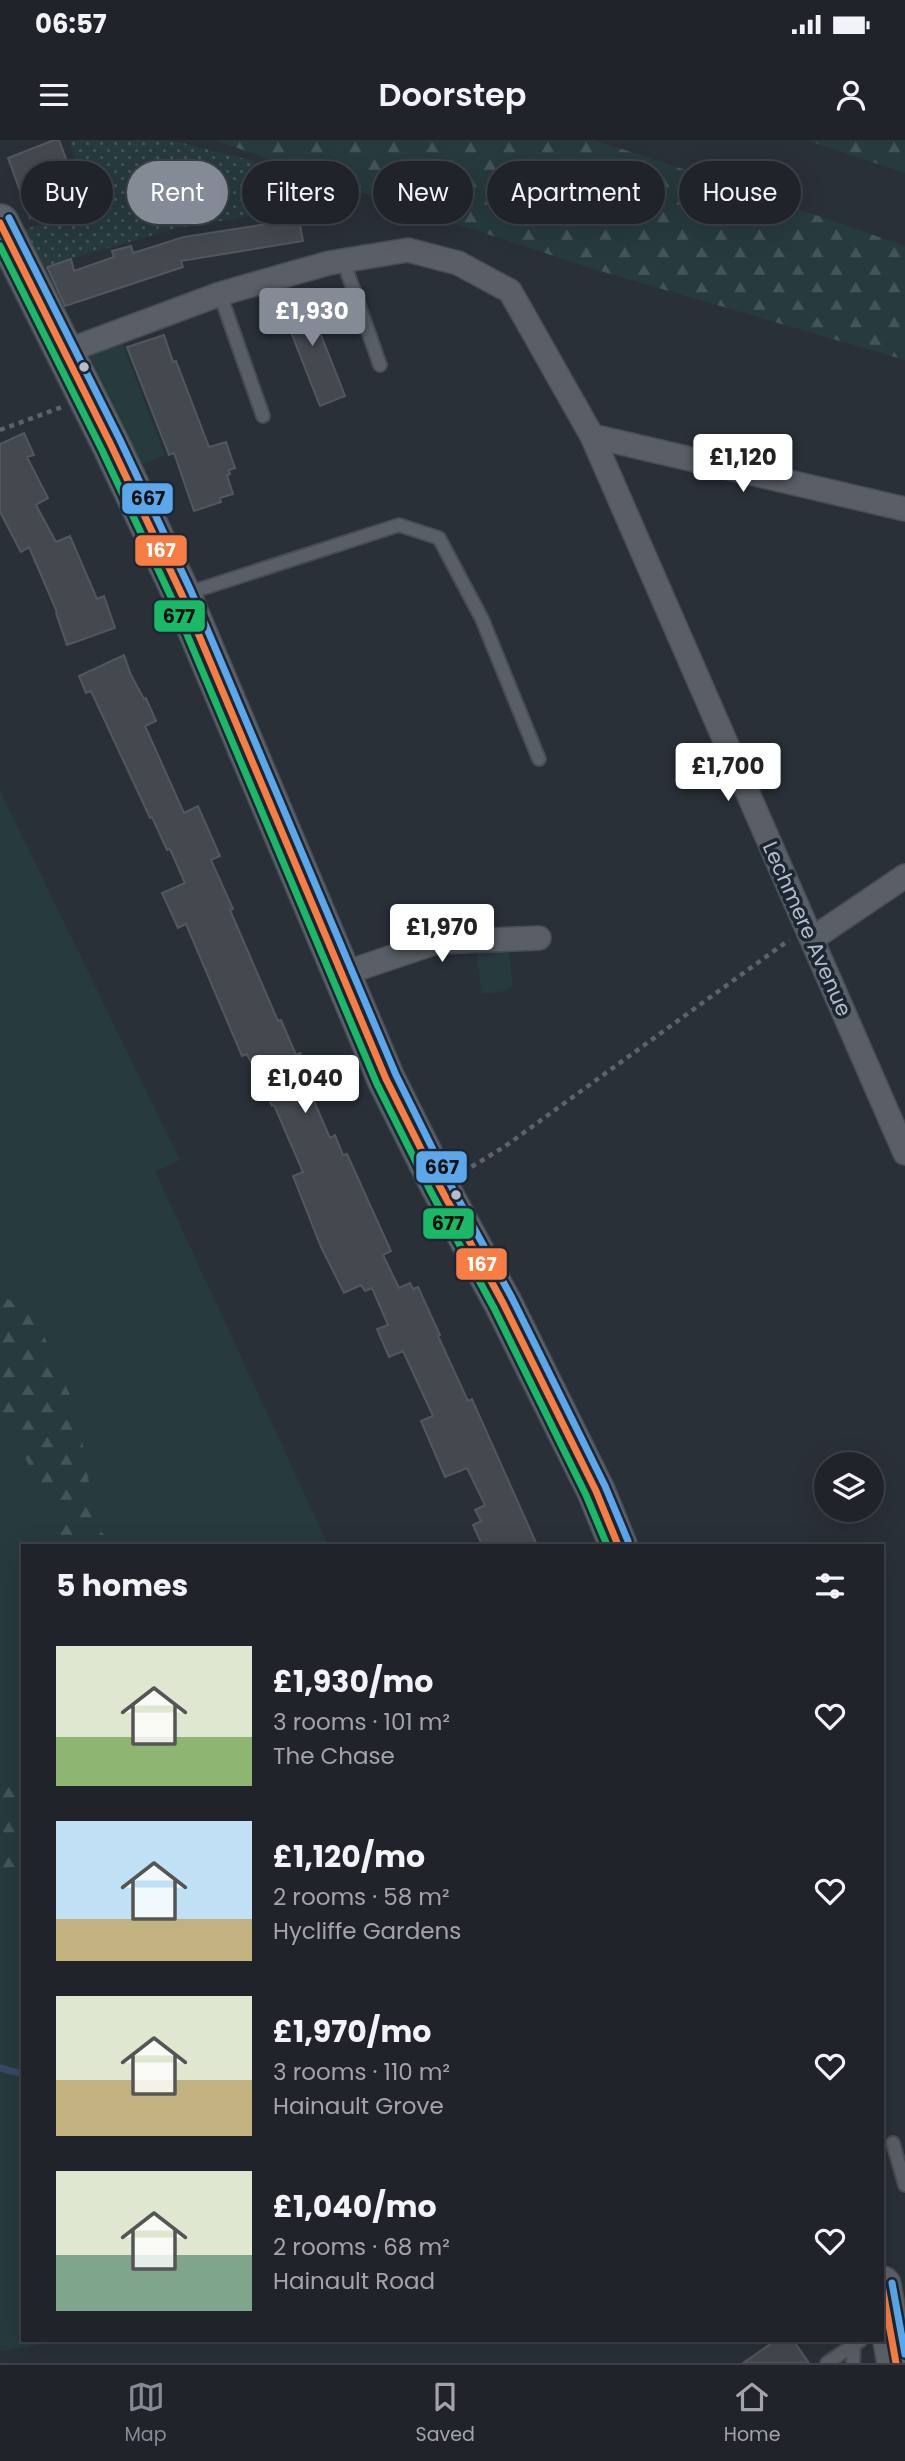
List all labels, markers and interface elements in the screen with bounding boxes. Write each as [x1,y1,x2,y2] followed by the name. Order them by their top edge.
[35,6,107,42] text: 06:57
[378,72,527,117] text: Doorstep
[35,76,73,114] icon: menu
[832,76,870,114] icon: person
[21,161,113,224] chip: Buy
[127,161,228,224] chip: Rent
[242,161,359,224] chip: Filters
[373,161,473,224] chip: New
[487,161,665,224] chip: Apartment
[679,161,801,224] chip: House
[255,288,369,348] pin: £1,930
[275,295,349,327] text: £1,930
[77,360,91,374] unlabelled marker
[686,434,800,494] pin: £1,120
[709,441,777,473] text: £1,120
[121,482,174,515] line badge: 667
[131,485,165,512] text: 667
[134,534,188,567] line badge: 167
[146,537,176,564] text: 167
[153,599,206,633] line badge: 677
[163,603,195,630] text: 677
[671,744,785,803] pin: £1,700
[692,750,764,782] text: £1,700
[756,837,859,1021] street label: Lechmere Avenue
[385,904,499,964] pin: £1,970
[406,911,478,943] text: £1,970
[248,1056,362,1115] pin: £1,040
[267,1062,343,1094] text: £1,040
[415,1150,468,1184] line badge: 667
[425,1154,459,1181] text: 667
[449,1188,463,1202] unlabelled marker
[422,1207,475,1240] line badge: 677
[432,1210,464,1237] text: 677
[455,1247,508,1281] line badge: 167
[467,1251,497,1278] text: 167
[814,1452,884,1522] map controls
[814,1452,884,1522] button: layers
[56,1564,188,1607] text: 5 homes
[811,1567,849,1605] icon: filters
[273,1660,433,1703] text: £1,930/mo
[112,1674,196,1758] icon: home
[811,1697,849,1735] icon: heart
[273,1706,450,1738] text: 3 rooms · 101 m²
[273,1740,395,1772] text: The Chase
[273,1835,425,1878] text: £1,120/mo
[112,1849,196,1933] icon: home
[811,1872,849,1910] icon: heart
[273,1881,450,1913] text: 2 rooms · 58 m²
[273,1915,461,1947] text: Hycliffe Gardens
[273,2010,431,2053] text: £1,970/mo
[112,2024,196,2108] icon: home
[811,2047,849,2085] icon: heart
[273,2056,450,2088] text: 3 rooms · 110 m²
[273,2090,444,2122] text: Hainault Grove
[273,2185,437,2228] text: £1,040/mo
[112,2199,196,2283] icon: home
[811,2222,849,2260] icon: heart
[273,2231,450,2263] text: 2 rooms · 68 m²
[273,2265,435,2297] text: Hainault Road
[124,2378,167,2449] tab: Map
[416,2378,475,2449] tab: Saved
[724,2378,780,2449] tab: Home

